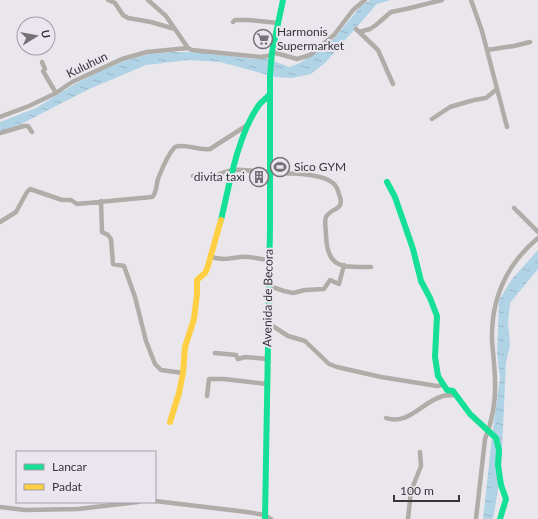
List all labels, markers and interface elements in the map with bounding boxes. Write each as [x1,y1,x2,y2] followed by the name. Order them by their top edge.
[16,16,56,56] north arrow
[277,24,345,53] place label: Harmonis Supermarket
[252,28,274,50] supermarket icon: Harmonis Supermarket
[39,29,53,39] text: U
[64,48,110,81] street label: Kuluhun
[269,156,291,178] sports icon: Sico GYM
[294,159,346,174] place label: Sico GYM
[248,166,270,188] building icon: divita taxi
[194,169,245,184] place label: divita taxi
[259,249,276,347] street label: Avenida de Becora
[16,451,156,503] legend
[52,459,88,474] text: Lancar
[394,477,459,503] scale bar
[52,479,83,494] text: Padat
[400,483,434,498] text: 100 m

